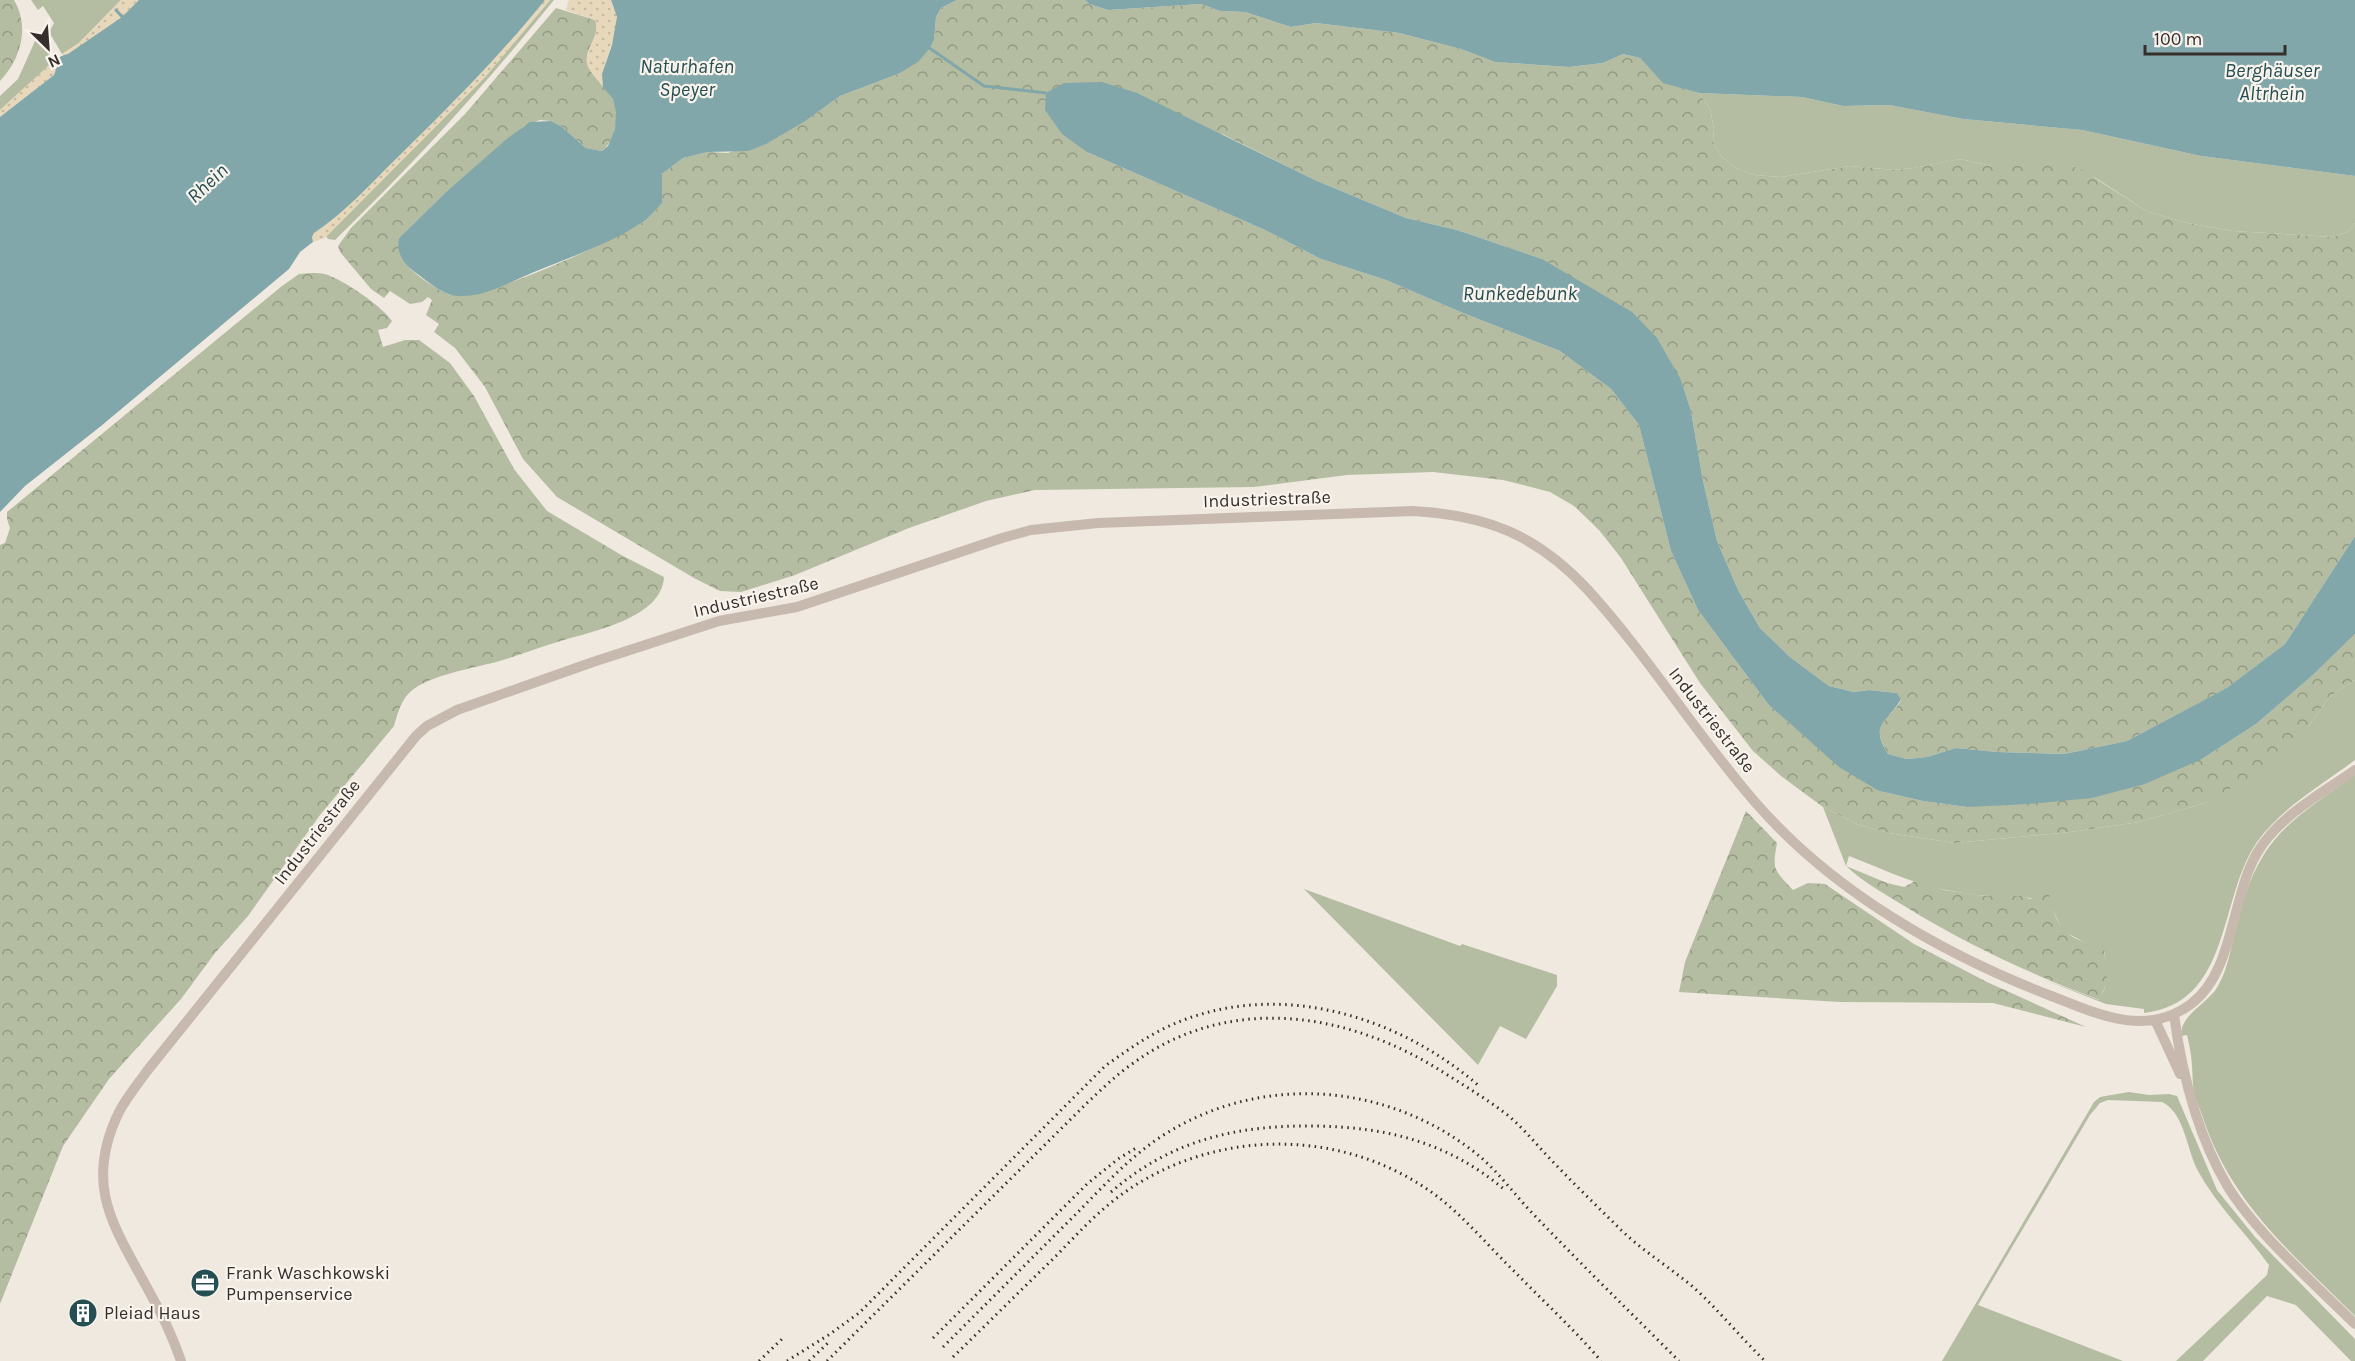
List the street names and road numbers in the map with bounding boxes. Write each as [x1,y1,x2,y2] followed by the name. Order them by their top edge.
[1203,486,1331,512] street label: Industriestraße
[691,572,821,622] street label: Industriestraße
[1664,663,1760,777] street label: Industriestraße
[269,775,365,889] street label: Industriestraße

